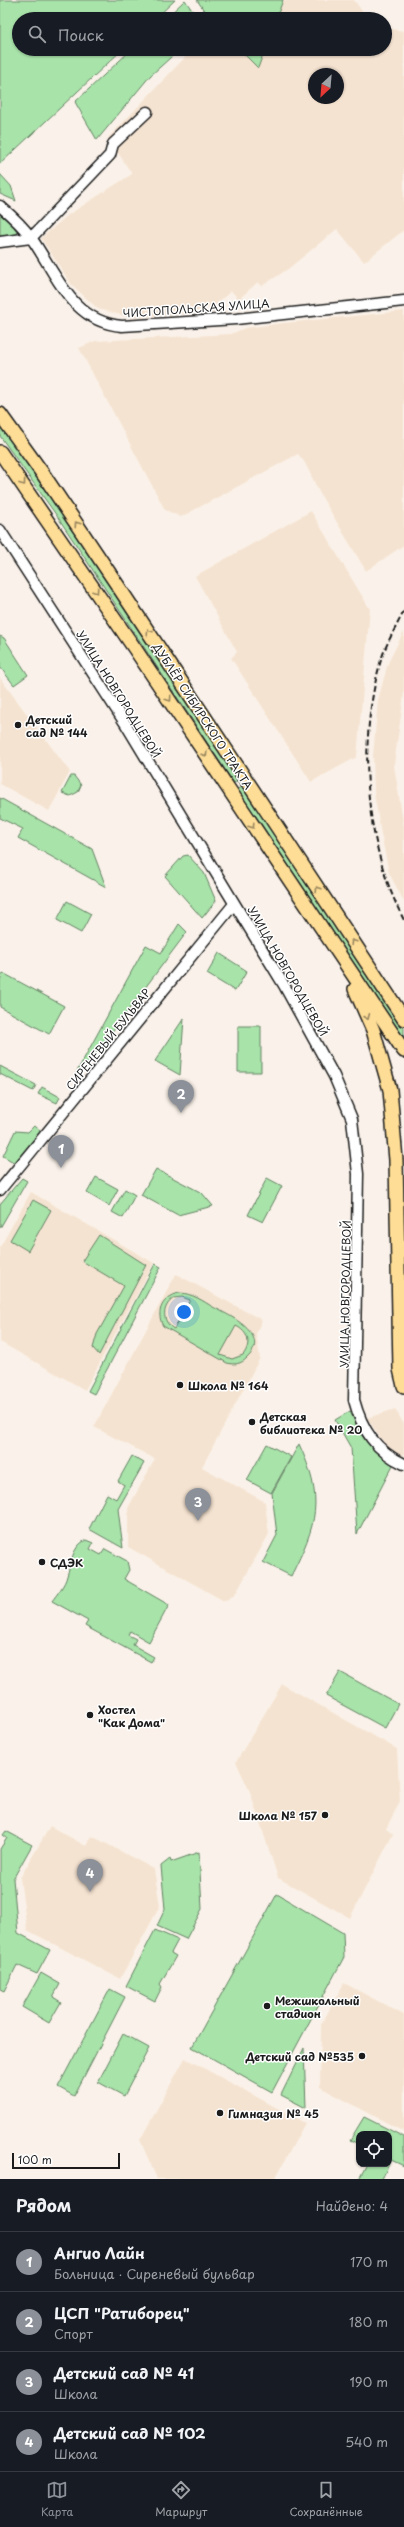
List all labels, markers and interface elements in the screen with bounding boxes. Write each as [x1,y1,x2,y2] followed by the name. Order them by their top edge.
[12,12,392,56] search box
[26,23,48,45] icon: search
[58,23,104,46] text: Поиск
[308,68,344,104] north arrow
[122,294,270,322] street label: ЧИСТОПОЛЬСКАЯ УЛИЦА
[18,479,25,486] one-way arrow
[74,521,82,528] one-way arrow
[91,586,98,593] one-way arrow
[73,627,165,761] street label: УЛИЦА НОВГОРОДЦЕВОЙ
[146,629,153,636] one-way arrow
[149,638,257,793] street label: ДУБЛЁР СИБИРСКОГО ТРАКТА
[164,694,171,701] one-way arrow
[25,711,88,741] place label: Детский сад № 144
[13,720,23,730] marker: Детский сад № 144
[200,750,207,757] one-way arrow
[247,821,254,828] one-way arrow
[316,886,323,893] one-way arrow
[244,903,332,1039] street label: УЛИЦА НОВГОРОДЦЕВОЙ
[351,939,358,946] one-way arrow
[62,984,155,1093] street label: СИРЕНЕВЫЙ БУЛЬВАР
[363,1014,371,1021] one-way arrow
[168,1080,194,1113] pin: 2
[48,1135,74,1168] pin: 1
[335,1220,355,1368] street label: УЛИЦА НОВГОРОДЦЕВОЙ
[174,1302,194,1322] your location
[188,1377,269,1394] place label: Школа № 164
[175,1380,185,1390] marker: Школа № 164
[259,1408,362,1438] place label: Детская библиотека № 20
[247,1417,257,1427] marker: Детская библиотека № 20
[185,1488,211,1521] pin: 3
[50,1554,83,1571] place label: СДЭК
[37,1557,47,1567] marker: СДЭК
[98,1701,165,1731] place label: Хостел "Как Дома"
[85,1710,95,1720] marker: Хостел "Как Дома"
[239,1807,318,1824] place label: Школа № 157
[320,1810,330,1820] marker: Школа № 157
[77,1859,103,1892] pin: 4
[275,1992,360,2022] place label: Межшкольный стадион
[262,2001,272,2011] marker: Межшкольный стадион
[245,2048,354,2065] place label: Детский сад №535
[357,2051,367,2061] marker: Детский сад №535
[228,2105,319,2122] place label: Гимназия № 45
[215,2108,225,2118] marker: Гимназия № 45
[356,2131,392,2167] map controls
[356,2131,392,2167] button: locate
[12,2151,120,2170] scale bar
[18,2151,52,2168] text: 100 m
[16,2192,71,2218] text: Рядом
[316,2196,388,2215] text: Найдено: 4
[54,2241,145,2264] text: Ангио Лайн
[26,2252,32,2271] text: 1
[350,2252,388,2271] text: 170 m
[54,2264,255,2283] text: Больница · Сиреневый бульвар
[54,2301,190,2324] text: ЦСП "Ратиборец"
[24,2312,34,2331] text: 2
[349,2312,388,2331] text: 180 m
[54,2324,93,2343] text: Спорт
[54,2361,194,2384] text: Детский сад № 41
[25,2372,33,2391] text: 3
[349,2372,388,2391] text: 190 m
[54,2384,98,2403] text: Школа
[54,2421,205,2444] text: Детский сад № 102
[25,2432,33,2451] text: 4
[345,2432,388,2451] text: 540 m
[54,2444,98,2463] text: Школа
[41,2479,73,2520] tab: Карта
[155,2479,207,2520] tab: Маршрут
[289,2479,363,2520] tab: Сохранённые

